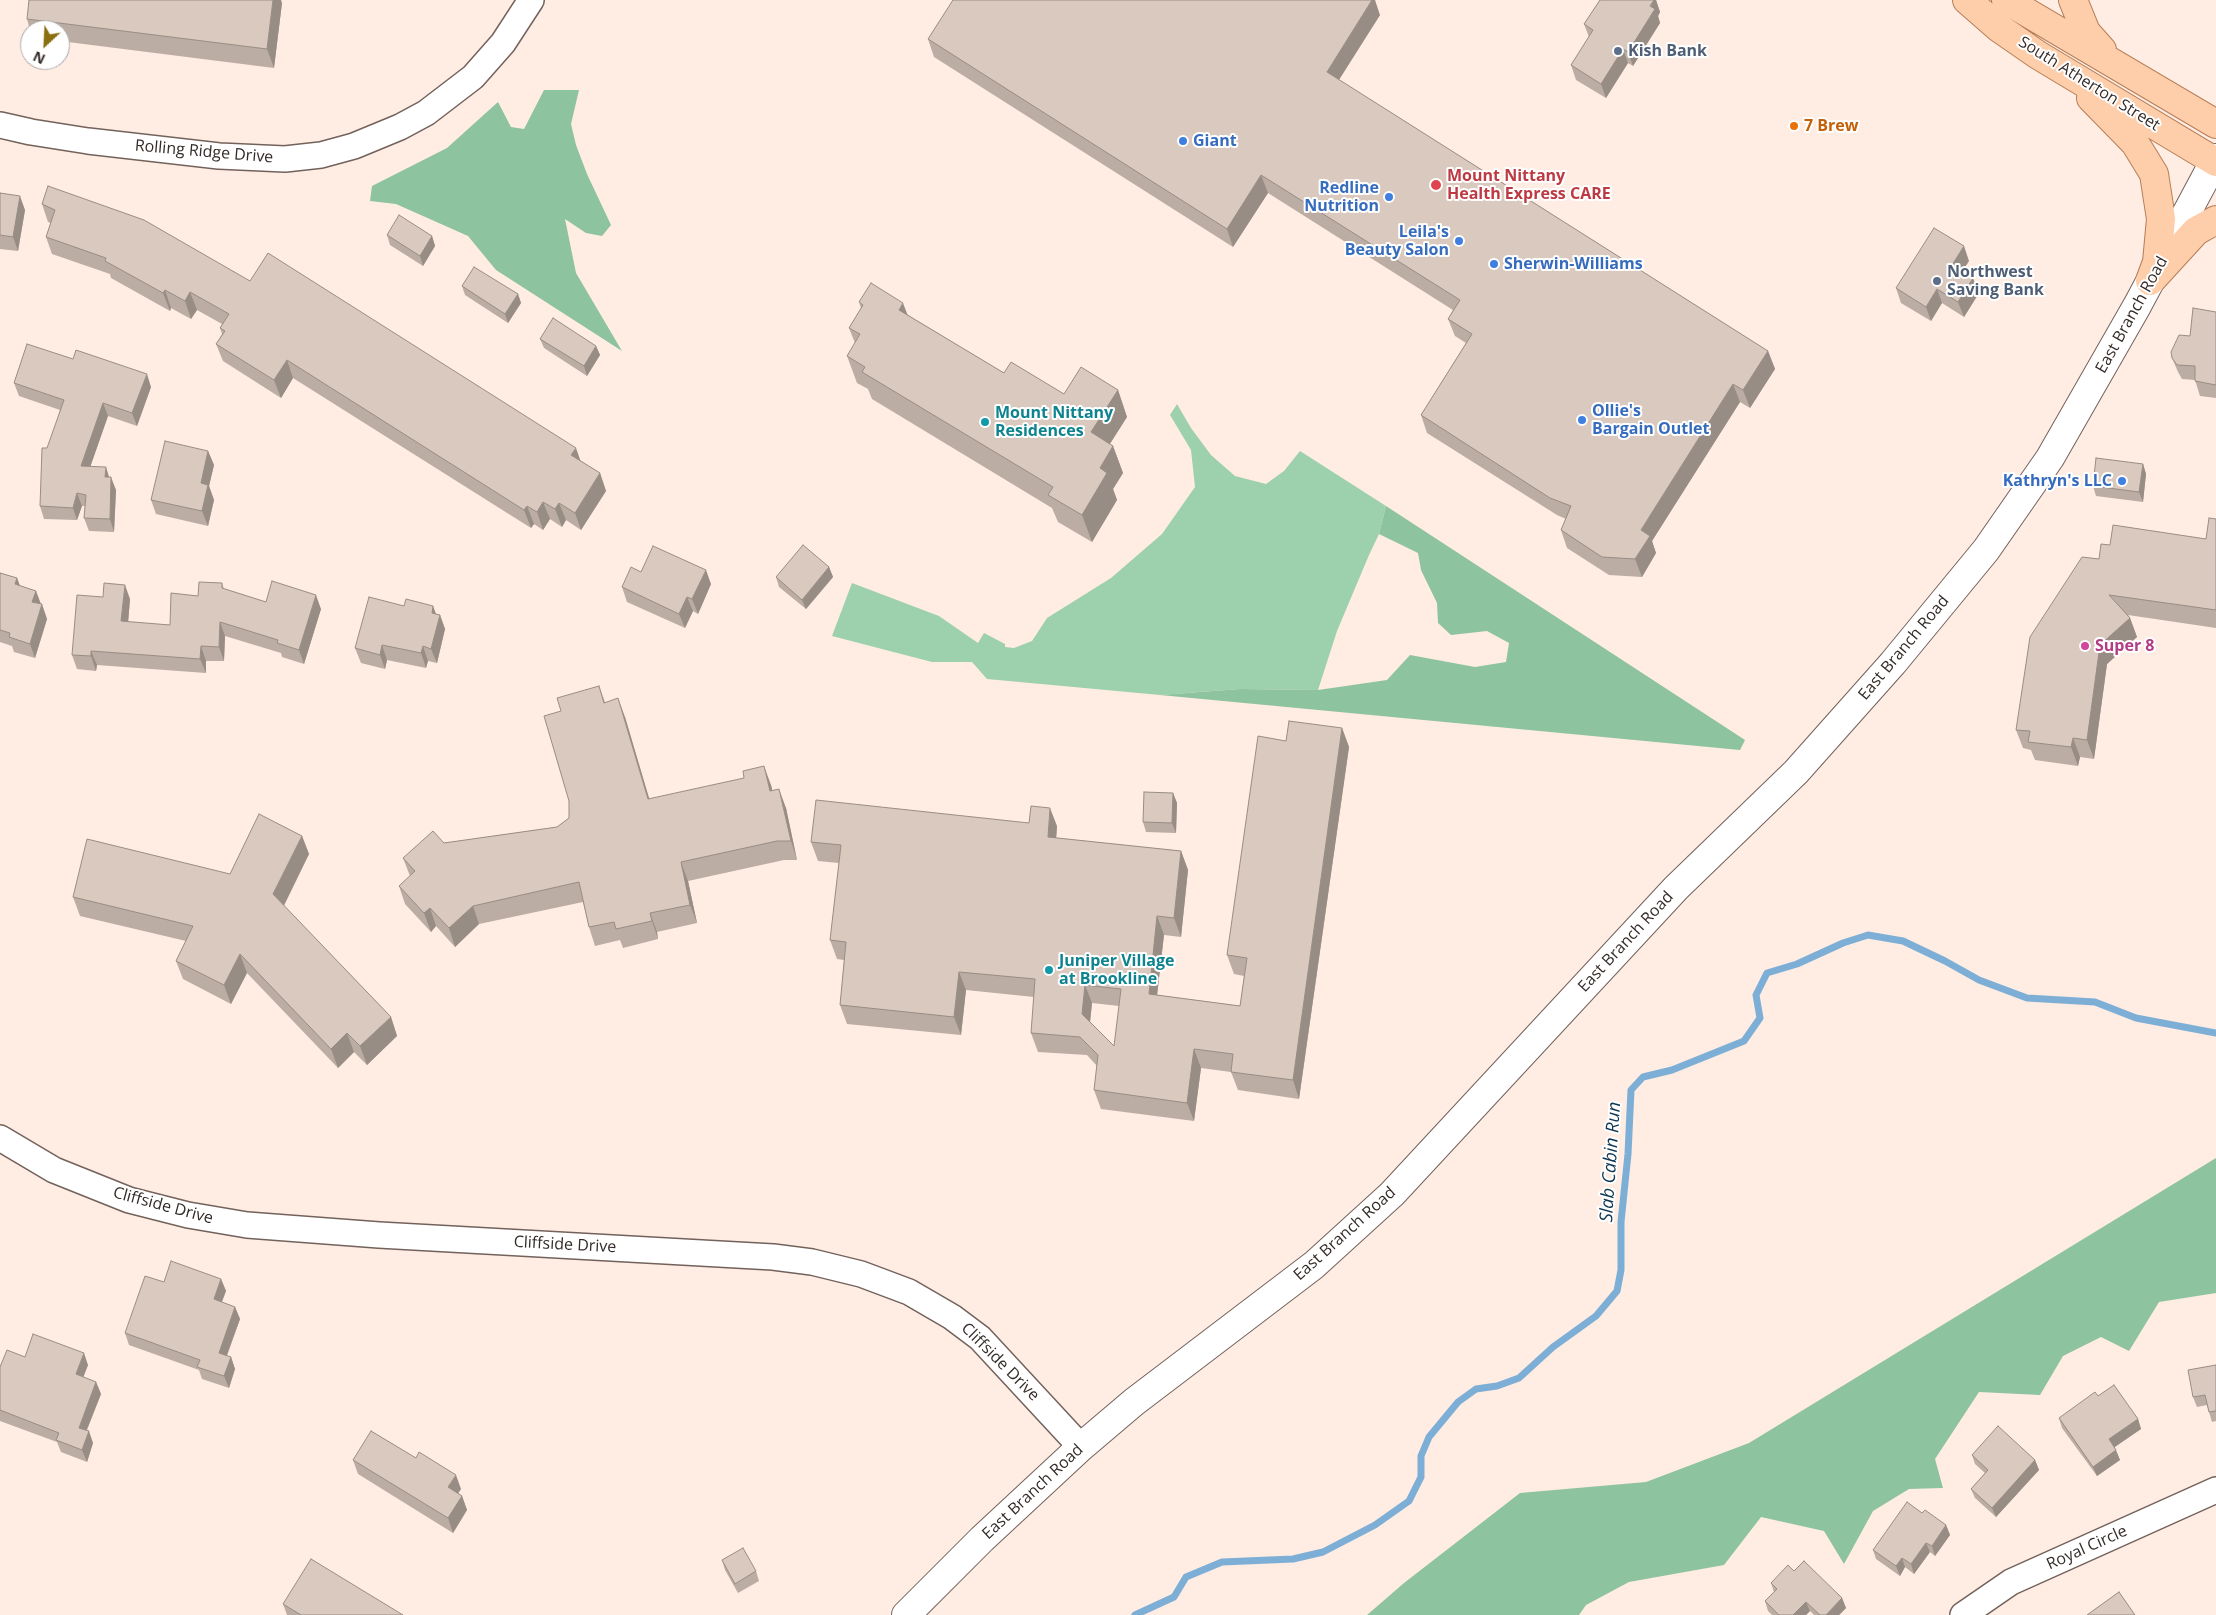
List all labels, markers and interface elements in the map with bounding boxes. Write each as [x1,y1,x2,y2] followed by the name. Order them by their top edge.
[20,20,70,70] north arrow
[2015,33,2163,135] street label: South Atherton Street
[1628,41,1707,61] place label: Kish Bank
[1612,45,1624,57] marker: Kish Bank
[30,47,48,69] text: N
[1804,116,1858,136] place label: 7 Brew
[1788,120,1800,132] marker: 7 Brew
[1193,131,1237,151] place label: Giant
[1177,135,1189,147] marker: Giant
[134,136,274,168] street label: Rolling Ridge Drive
[1447,166,1611,204] place label: Mount Nittany Health Express CARE
[1304,178,1379,216] place label: Redline Nutrition
[1429,178,1443,192] marker: Mount Nittany Health Express CARE
[1383,191,1395,203] marker: Redline Nutrition
[1345,222,1449,260] place label: Leila's Beauty Salon
[1453,235,1465,247] marker: Leila's Beauty Salon
[2092,253,2172,377] street label: East Branch Road
[1504,254,1643,274] place label: Sherwin-Williams
[1488,258,1500,270] marker: Sherwin-Williams
[1947,262,2044,300] place label: Northwest Saving Bank
[1931,275,1943,287] marker: Northwest Saving Bank
[1592,401,1709,439] place label: Ollie's Bargain Outlet
[995,403,1113,441] place label: Mount Nittany Residences
[1576,414,1588,426] marker: Ollie's Bargain Outlet
[979,416,991,428] marker: Mount Nittany Residences
[2003,471,2112,491] place label: Kathryn's LLC
[2116,475,2128,487] marker: Kathryn's LLC
[1855,592,1953,704] street label: East Branch Road
[2095,636,2154,656] place label: Super 8
[2079,640,2091,652] marker: Super 8
[1574,888,1678,996] street label: East Branch Road
[1059,951,1174,989] place label: Juniper Village at Brookline
[1043,964,1055,976] marker: Juniper Village at Brookline
[1596,1101,1626,1223] water label: Slab Cabin Run
[111,1183,215,1229] street label: Cliffside Drive
[1290,1183,1400,1285] street label: East Branch Road
[513,1233,617,1257] street label: Cliffside Drive
[957,1319,1043,1405] street label: Cliffside Drive
[979,1440,1087,1544] street label: East Branch Road
[2044,1522,2130,1574] street label: Royal Circle

